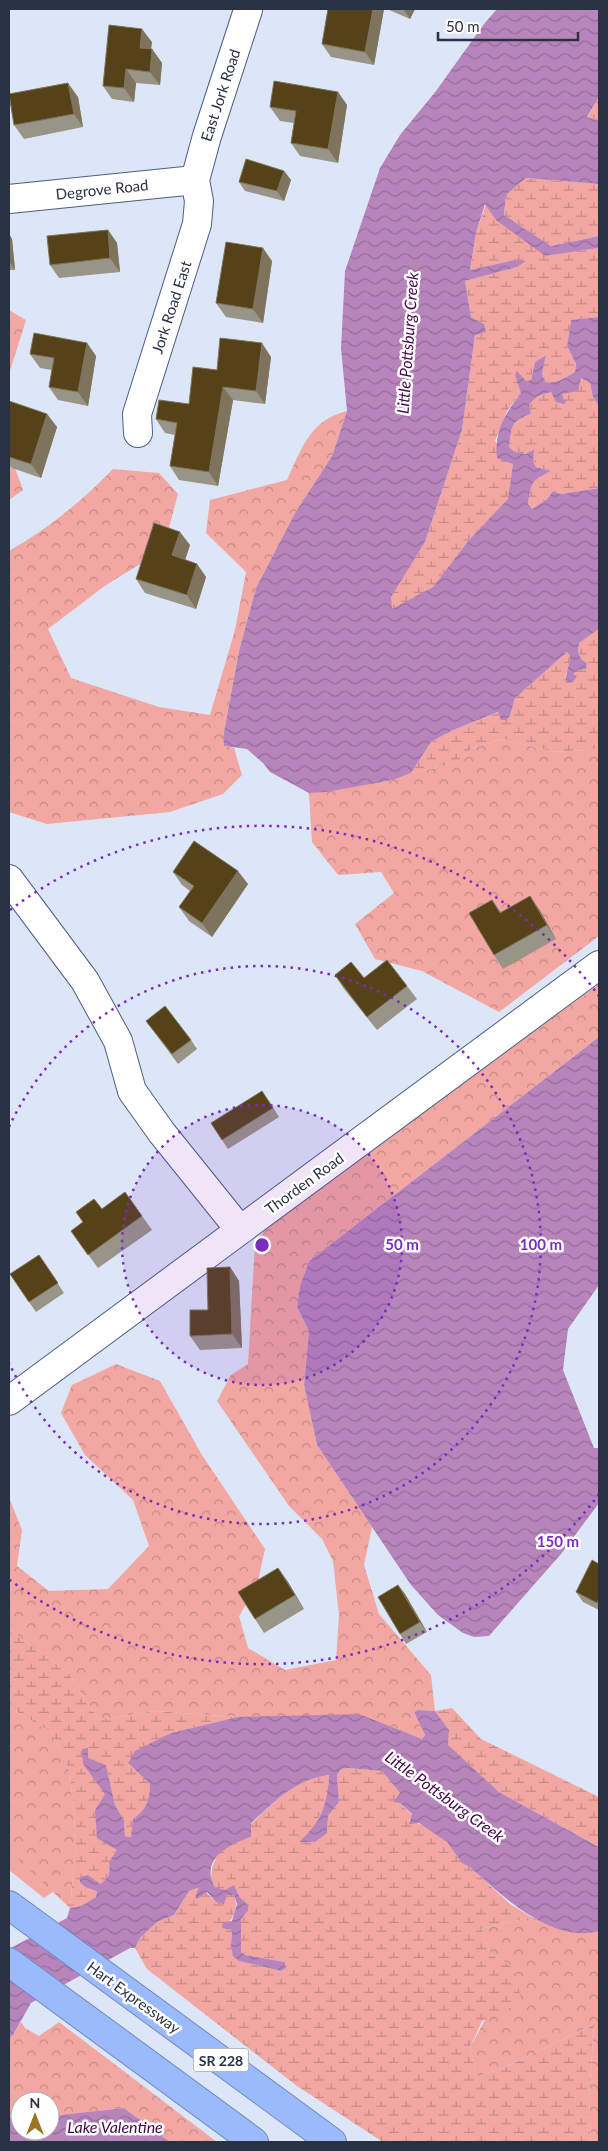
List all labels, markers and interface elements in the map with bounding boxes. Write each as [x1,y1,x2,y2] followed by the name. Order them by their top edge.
[438,10,578,42] scale bar
[446,17,480,35] text: 50 m
[197,47,243,143] street label: East Jork Road
[55,175,149,203] street label: Degrove Road
[148,258,195,356] street label: Jork Road East
[393,271,421,415] water label: Little Pottsburg Creek
[261,1149,347,1217] street label: Thorden Road
[385,1235,419,1253] text: 50 m
[520,1235,562,1253] text: 100 m
[253,1236,271,1254] centre of rings
[537,1532,579,1550] text: 150 m
[382,1747,508,1846] water label: Little Pottsburg Creek
[84,1957,184,2037] street label: Hart Expressway
[194,2048,248,2072] road number: SR 228
[10,2091,60,2141] north arrow
[30,2094,40,2111] text: N
[67,2117,163,2136] water label: Lake Valentine

